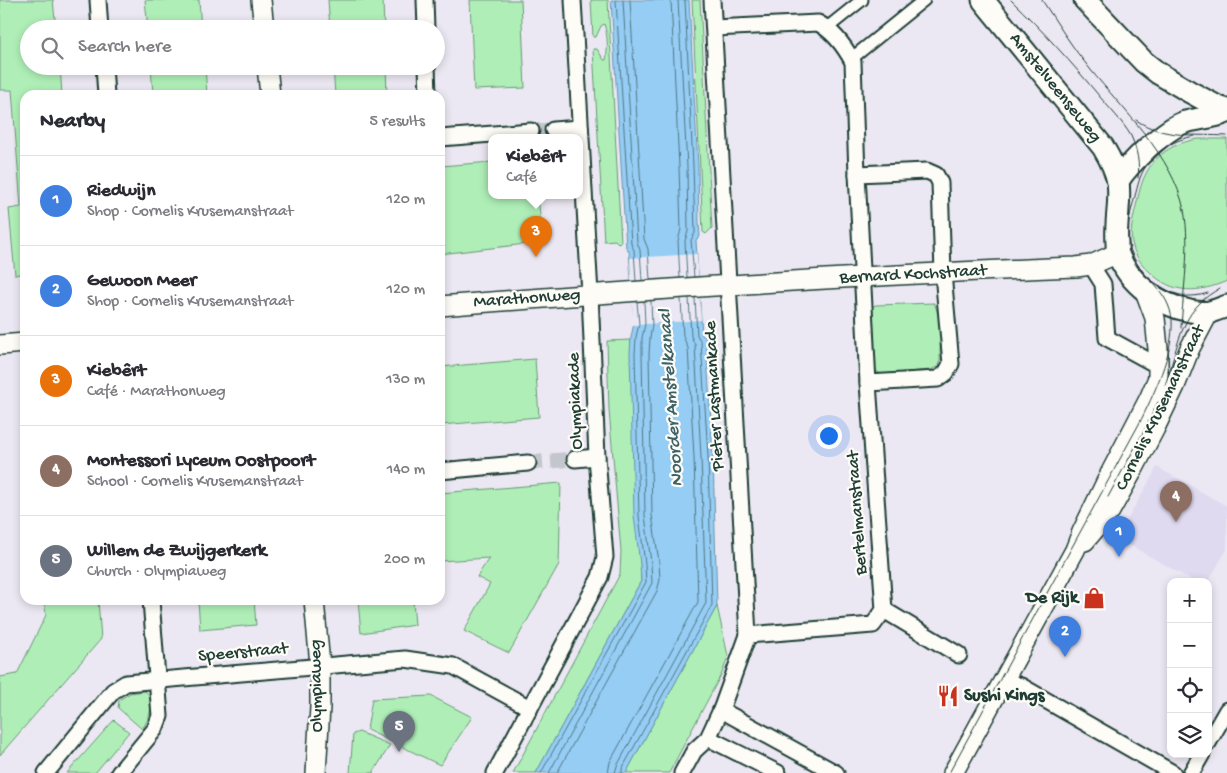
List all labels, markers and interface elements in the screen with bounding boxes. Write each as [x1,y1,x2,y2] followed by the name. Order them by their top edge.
[20,20,445,75] search box
[1004,29,1106,147] street label: Amstelveenseweg
[38,34,66,62] icon: search
[78,36,172,59] text: Search here
[40,110,105,135] text: Nearby
[370,113,425,132] text: 5 results
[488,134,583,199] popup
[506,146,565,169] text: Kiebêrt
[506,169,537,188] text: Café
[87,180,155,203] text: Riedwijn
[53,191,59,210] text: 1
[386,191,425,210] text: 120 m
[87,203,293,222] text: Shop · Cornelis Krusemanstraat
[520,216,552,257] pin: 3
[838,261,989,289] street label: Bernard Kochstraat
[87,270,196,293] text: Gewoon Meer
[52,281,60,300] text: 2
[386,281,425,300] text: 120 m
[473,285,581,313] street label: Marathonweg
[87,293,293,312] text: Shop · Cornelis Krusemanstraat
[654,307,690,487] water label: Noorder Amstelkanaal
[701,320,729,473] street label: Pieter Lastmankade
[1112,320,1211,494] street label: Cornelis Krusemanstraat
[564,351,588,450] street label: Olympiakade
[87,360,146,383] text: Kiebêrt
[52,371,60,390] text: 3
[386,371,425,390] text: 130 m
[87,383,226,402] text: Café · Marathonweg
[816,423,842,449] your location
[843,449,873,577] street label: Bertelmanstraat
[87,450,315,473] text: Montessori Lyceum Oostpoort
[52,461,60,480] text: 4
[387,461,425,480] text: 140 m
[87,473,303,492] text: School · Cornelis Krusemanstraat
[1160,481,1192,522] pin: 4
[1103,516,1135,557] pin: 1
[87,540,266,563] text: Willem de Zwijgerkerk
[52,551,60,570] text: 5
[384,551,425,570] text: 200 m
[87,563,226,582] text: Church · Olympiaweg
[1167,578,1212,758] map controls
[1167,578,1212,623] button: +
[1081,585,1107,611] shop icon: De Rijk
[1024,588,1080,609] place label: De Rijk
[1049,616,1081,657] pin: 2
[1167,623,1212,668] button: −
[197,638,290,667] street label: Speerstraat
[306,639,328,733] street label: Olympiaweg
[1167,668,1212,713] button: locate
[935,683,961,709] restaurant icon: Sushi Kings
[964,686,1046,707] place label: Sushi Kings
[383,711,415,752] pin: 5
[1167,713,1212,758] button: layers

